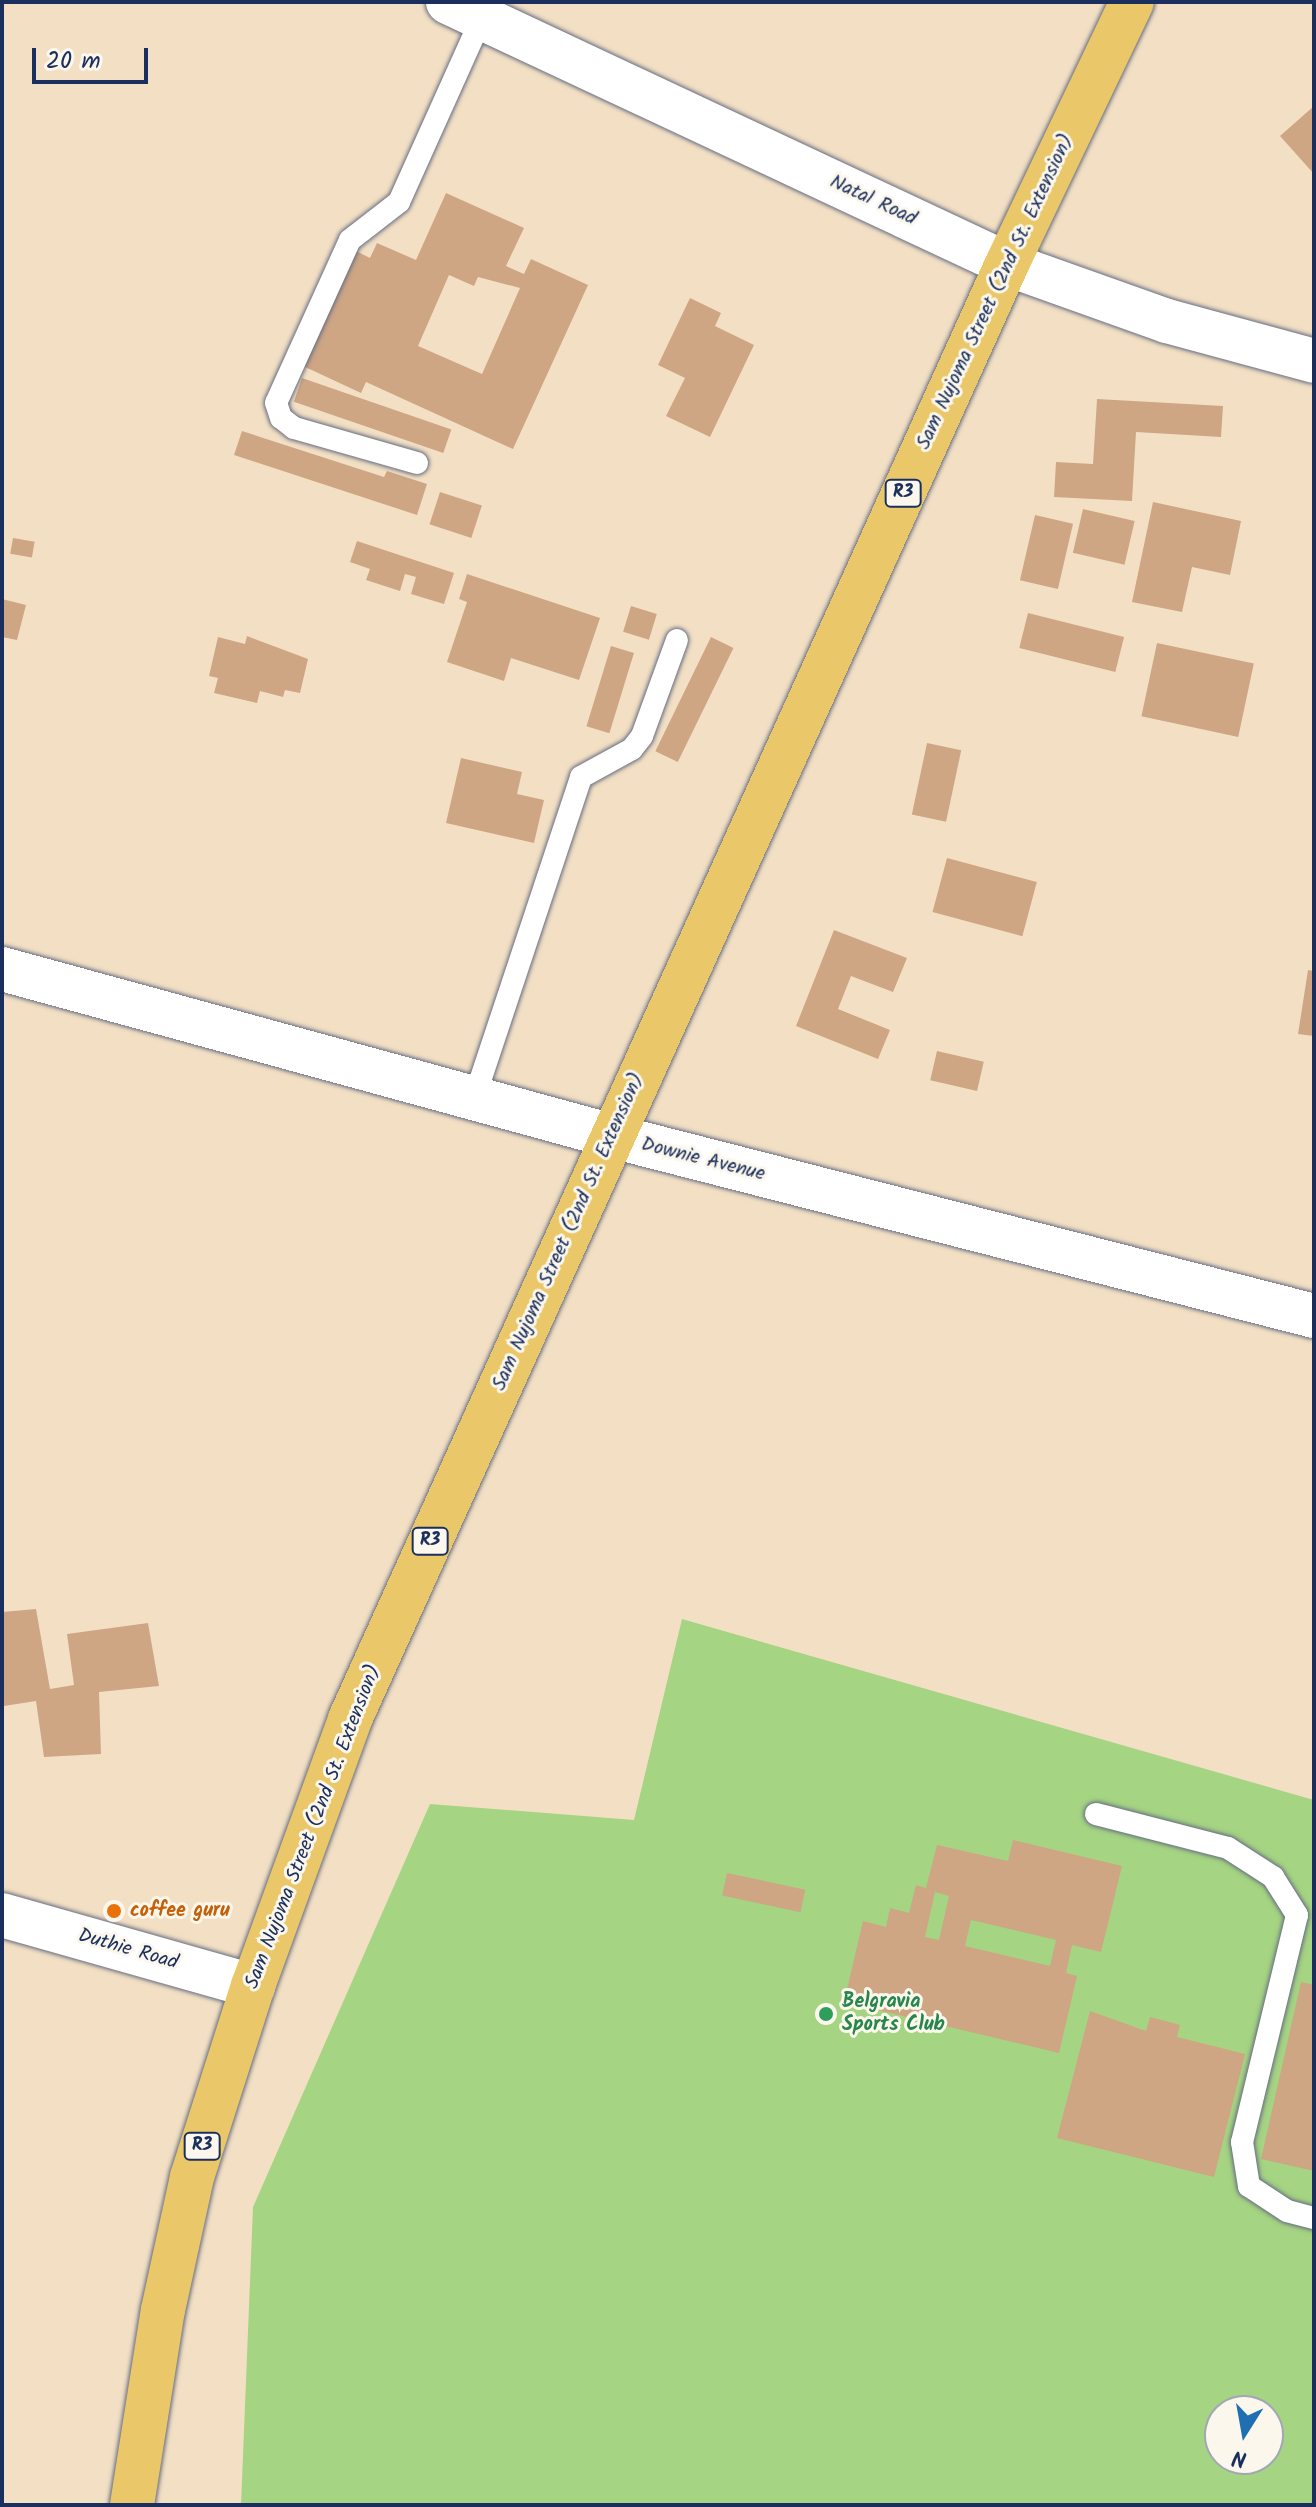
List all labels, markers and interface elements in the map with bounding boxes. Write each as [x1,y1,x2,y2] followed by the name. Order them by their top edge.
[36,32,152,82] scale bar
[46,42,101,81] text: 20 m
[912,131,1080,453] street label: Sam Nujoma Street (2nd St. Extension)
[826,170,920,232] street label: Natal Road
[883,479,923,507] road number: R3
[488,1069,650,1395] street label: Sam Nujoma Street (2nd St. Extension)
[639,1133,767,1187] street label: Downie Avenue
[410,1527,450,1555] road number: R3
[241,1662,387,1992] street label: Sam Nujoma Street (2nd St. Extension)
[130,1899,230,1923] place label: coffee guru
[105,1902,123,1920] marker: coffee guru
[75,1924,181,1976] street label: Duthie Road
[842,1990,945,2037] place label: Belgravia Sports Club
[817,2005,835,2023] marker: Belgravia Sports Club
[182,2132,222,2160] road number: R3
[1204,2395,1284,2475] north arrow
[1230,2439,1250,2476] text: N

